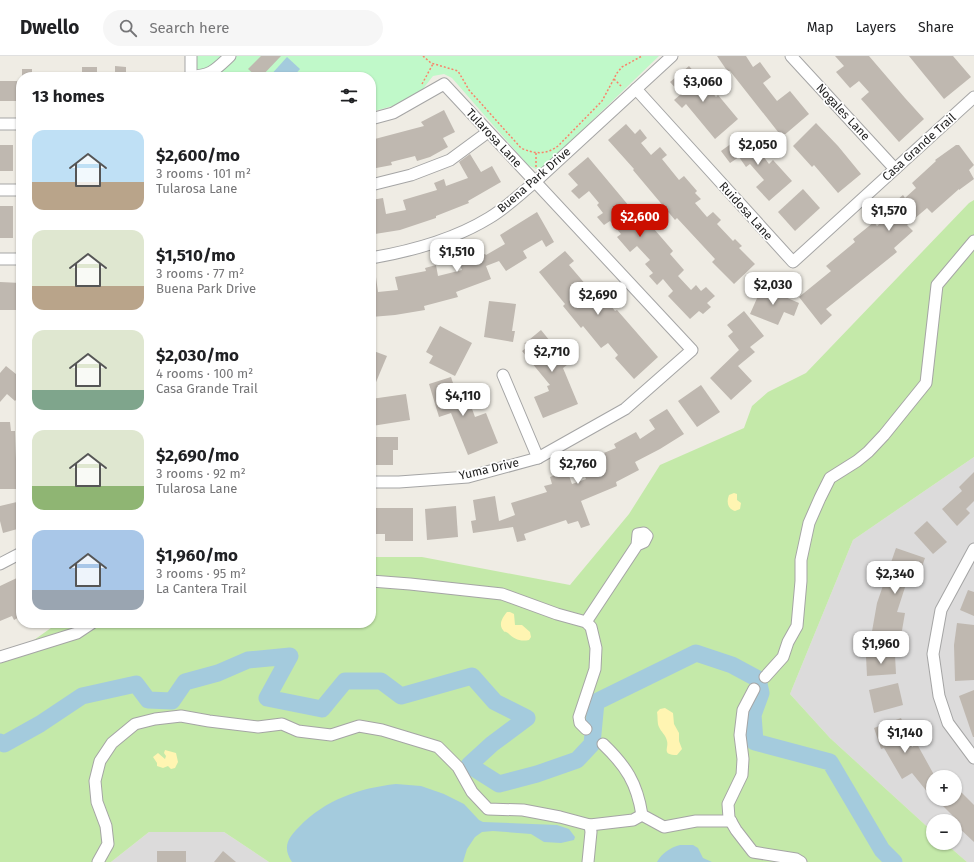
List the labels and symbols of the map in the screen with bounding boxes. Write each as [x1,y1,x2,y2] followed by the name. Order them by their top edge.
[670,69,736,103] pin: $3,060
[813,81,873,143] street label: Nogales Lane
[463,106,525,170] street label: Tularosa Lane
[879,110,959,184] street label: Casa Grande Trail
[725,132,791,166] pin: $2,050
[495,144,573,216] street label: Buena Park Drive
[716,179,776,243] street label: Ruidosa Lane
[856,198,922,232] pin: $1,570
[607,204,673,238] pin: $2,600
[424,239,490,273] pin: $1,510
[740,272,806,306] pin: $2,030
[565,282,631,316] pin: $2,690
[519,339,585,373] pin: $2,710
[430,383,496,417] pin: $4,110
[545,451,611,485] pin: $2,760
[458,455,520,483] street label: Yuma Drive
[862,561,928,595] pin: $2,340
[848,631,914,665] pin: $1,960
[872,720,938,754] pin: $1,140

